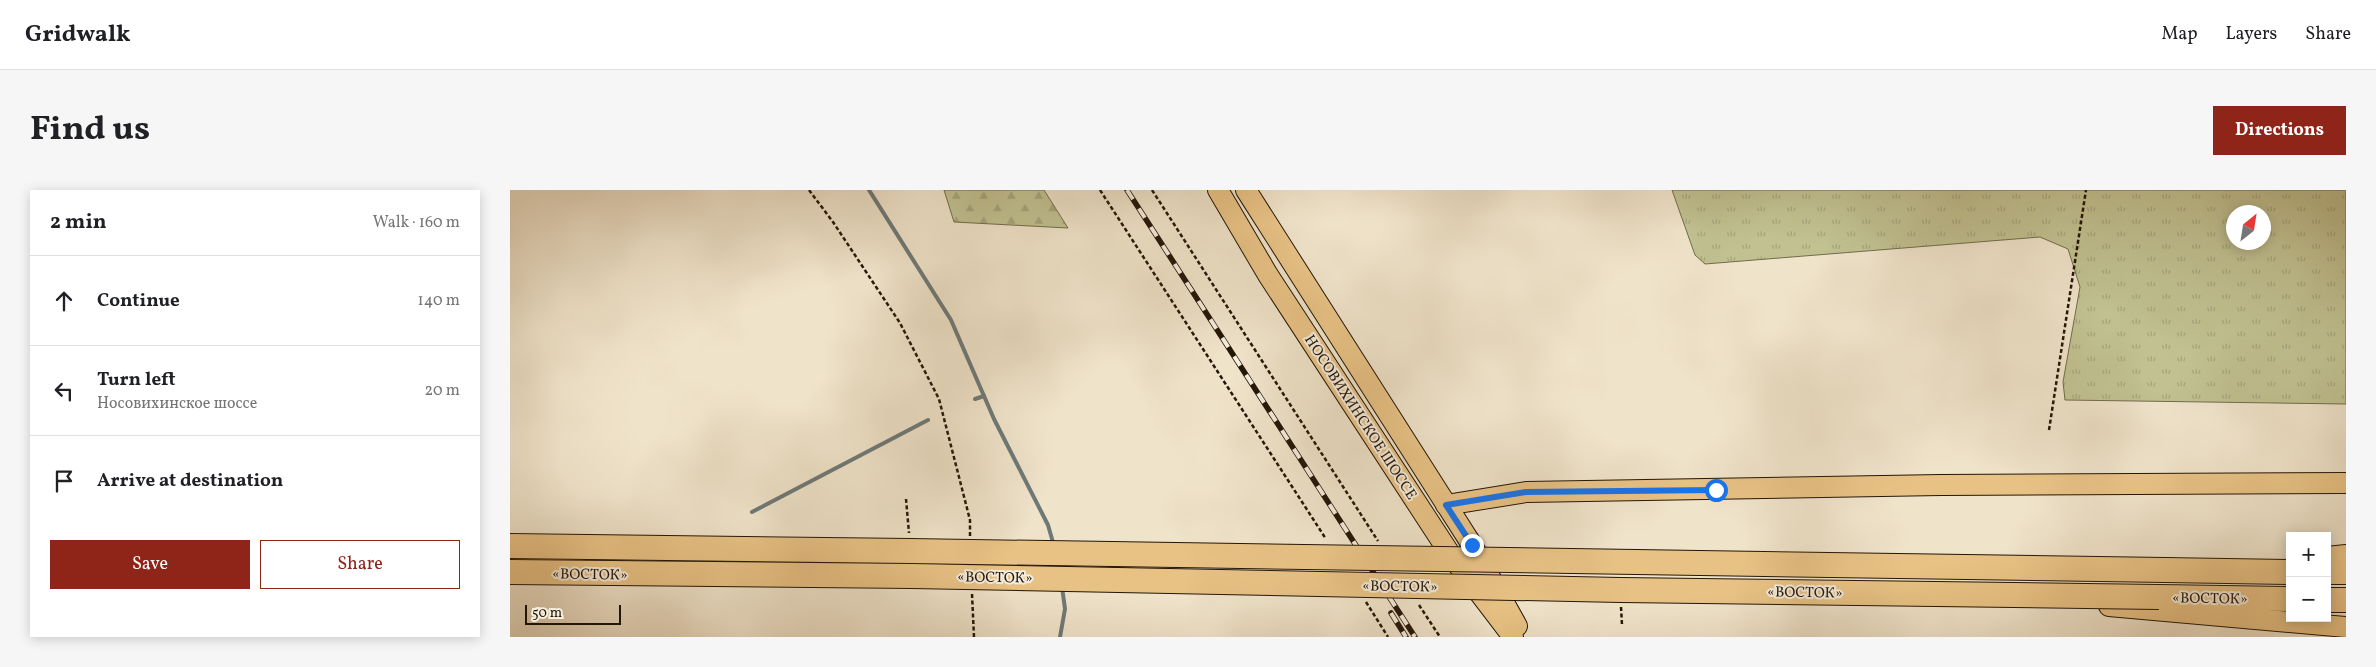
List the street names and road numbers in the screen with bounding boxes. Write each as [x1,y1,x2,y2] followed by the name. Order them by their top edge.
[1298,331,1421,504] street label: НОСОВИХИНСКОЕ ШОССЕ
[552,564,628,587] street label: «ВОСТОК»
[957,567,1033,590] street label: «ВОСТОК»
[1362,576,1438,599] street label: «ВОСТОК»
[1767,582,1843,605] street label: «ВОСТОК»
[2172,588,2248,611] street label: «ВОСТОК»

